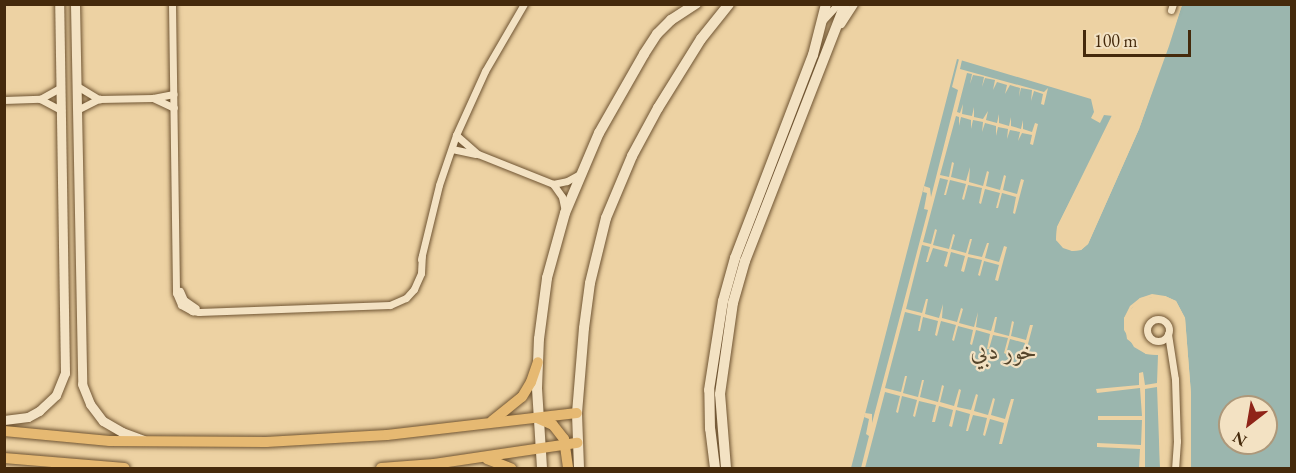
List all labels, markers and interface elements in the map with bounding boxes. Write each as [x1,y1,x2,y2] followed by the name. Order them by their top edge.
[1086,18,1194,56] scale bar
[1094,29,1138,52] text: 100 m
[971,337,1037,365] water label: خور دبي
[1218,395,1278,455] north arrow
[1229,427,1250,451] text: N

